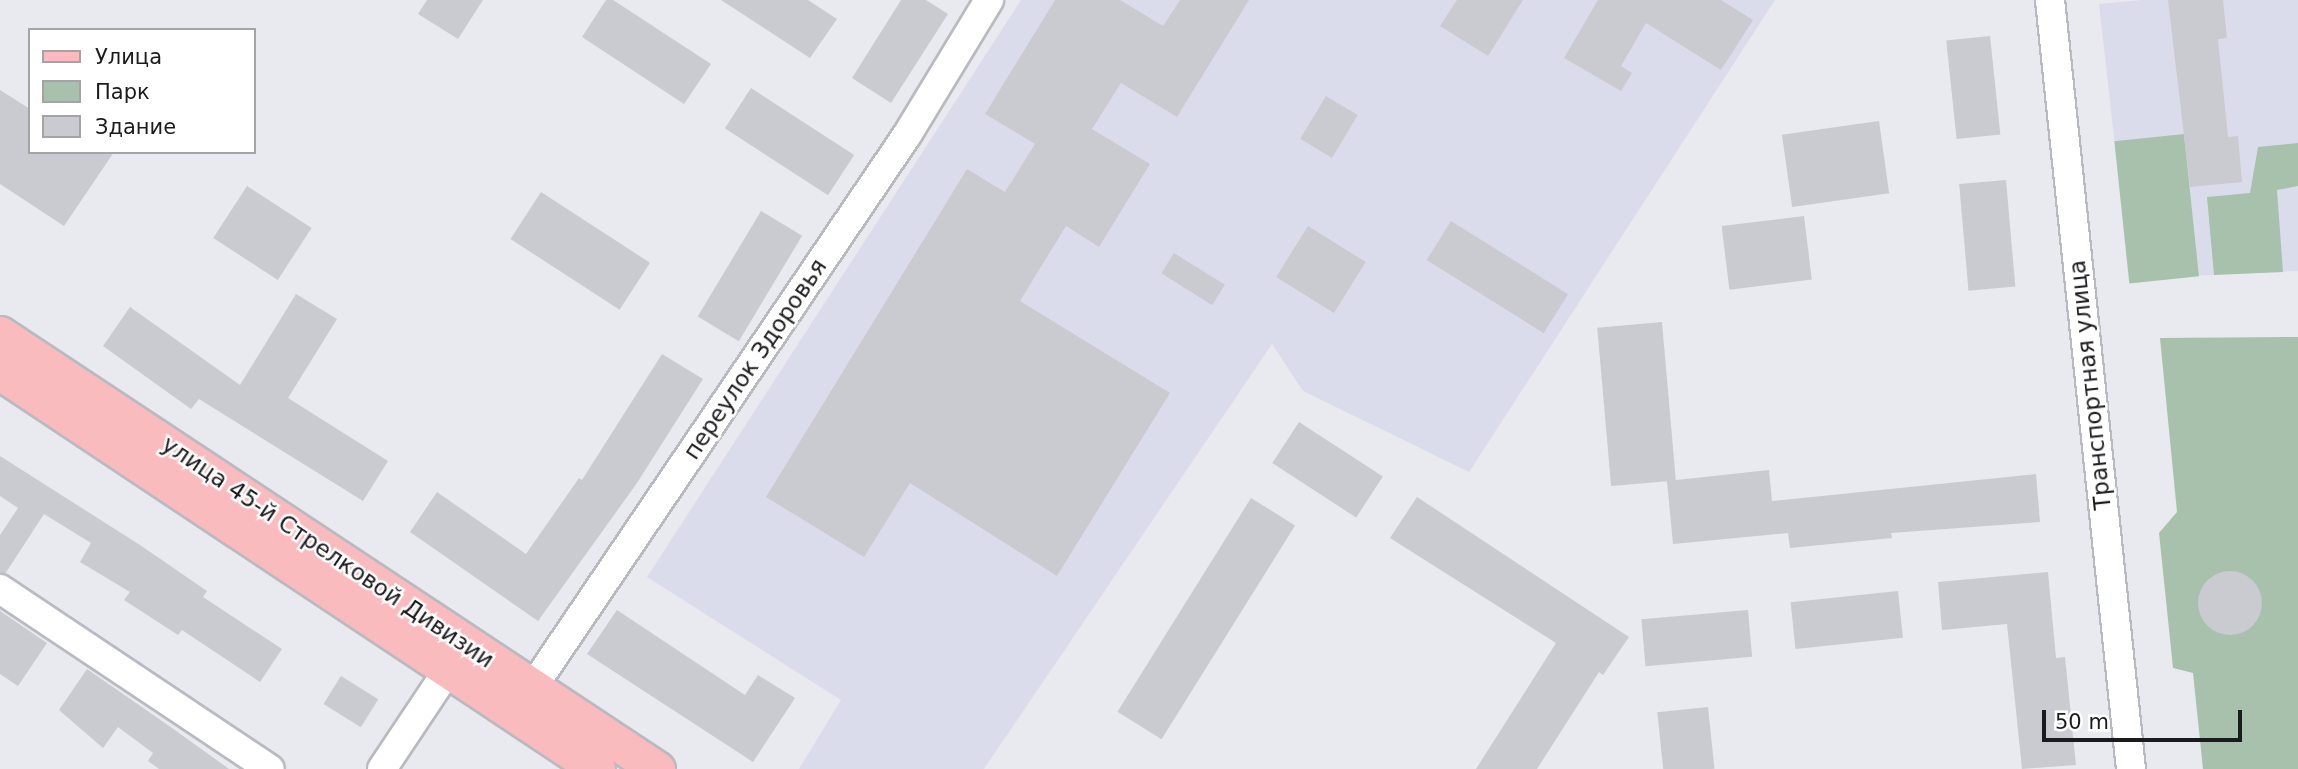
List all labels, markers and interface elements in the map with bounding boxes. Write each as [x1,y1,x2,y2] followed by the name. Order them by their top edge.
[28,28,256,154] legend
[95,45,162,69] text: Улица
[95,80,150,104] text: Парк
[95,115,176,139] text: Здание
[678,254,832,464] street label: переулок Здоровья
[2063,259,2117,511] street label: Транспортная улица
[157,430,499,674] street label: улица 45-й Стрелковой Дивизии
[2046,696,2246,740] scale bar
[2055,710,2109,734] text: 50 m

